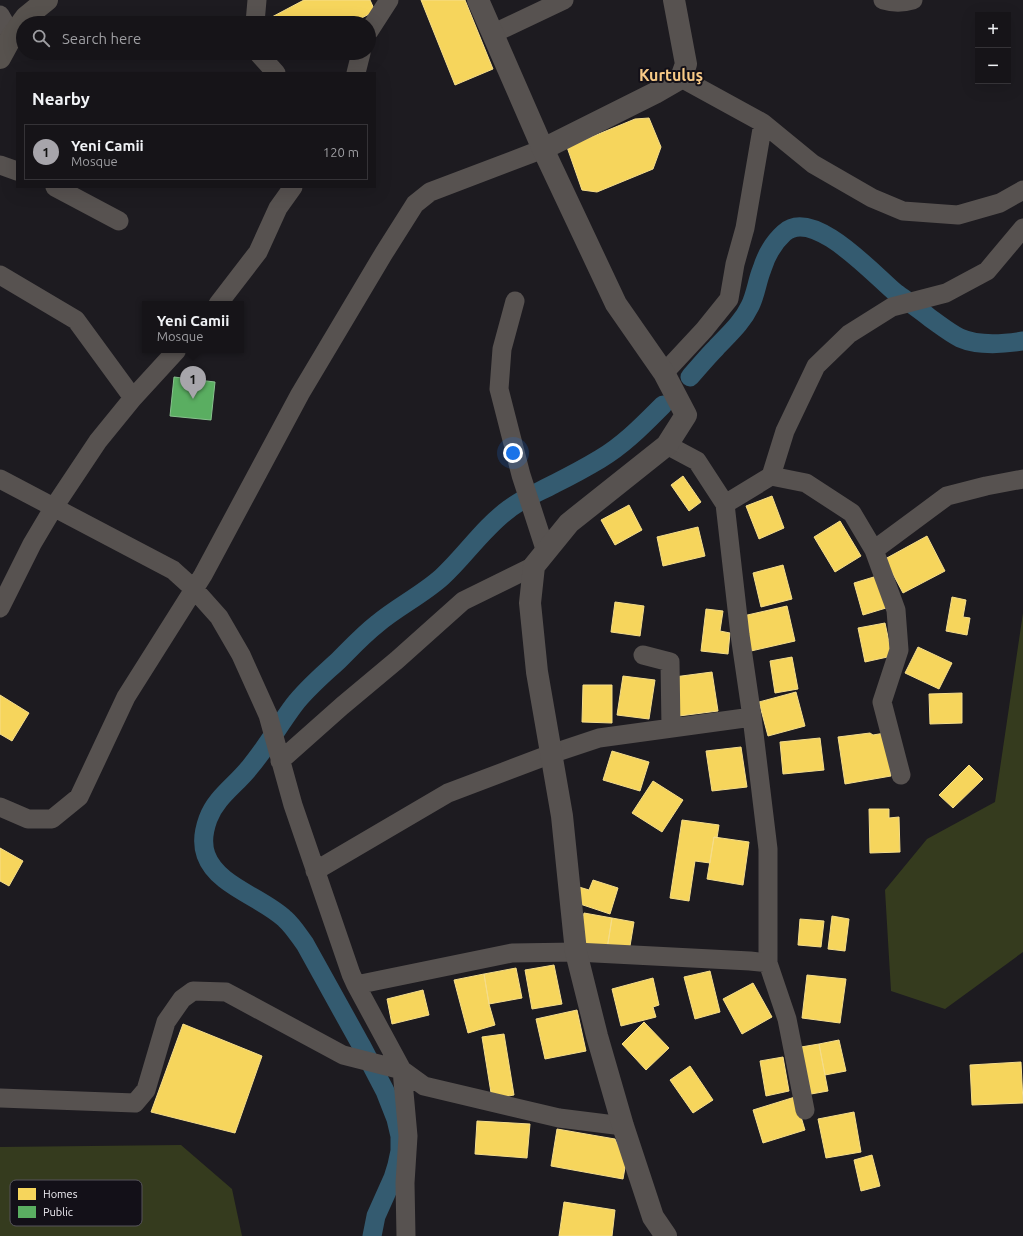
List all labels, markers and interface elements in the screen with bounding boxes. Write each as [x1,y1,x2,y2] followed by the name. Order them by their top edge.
[975,12,1011,84] map controls
[975,12,1011,48] button: +
[16,16,376,60] search box
[30,27,52,49] icon: search
[62,30,141,47] text: Search here
[975,48,1011,84] button: −
[639,66,703,85] district label: Kurtuluş
[32,89,90,108] text: Nearby
[71,137,144,154] text: Yeni Camii
[42,145,50,159] text: 1
[323,145,359,159] text: 120 m
[71,154,118,168] text: Mosque
[142,301,244,353] popup
[157,312,229,329] text: Yeni Camii
[157,329,203,343] text: Mosque
[180,366,206,399] pin: 1
[503,443,523,463] your location
[10,1180,142,1226] legend
[43,1188,78,1200] text: Homes
[43,1206,73,1218] text: Public

